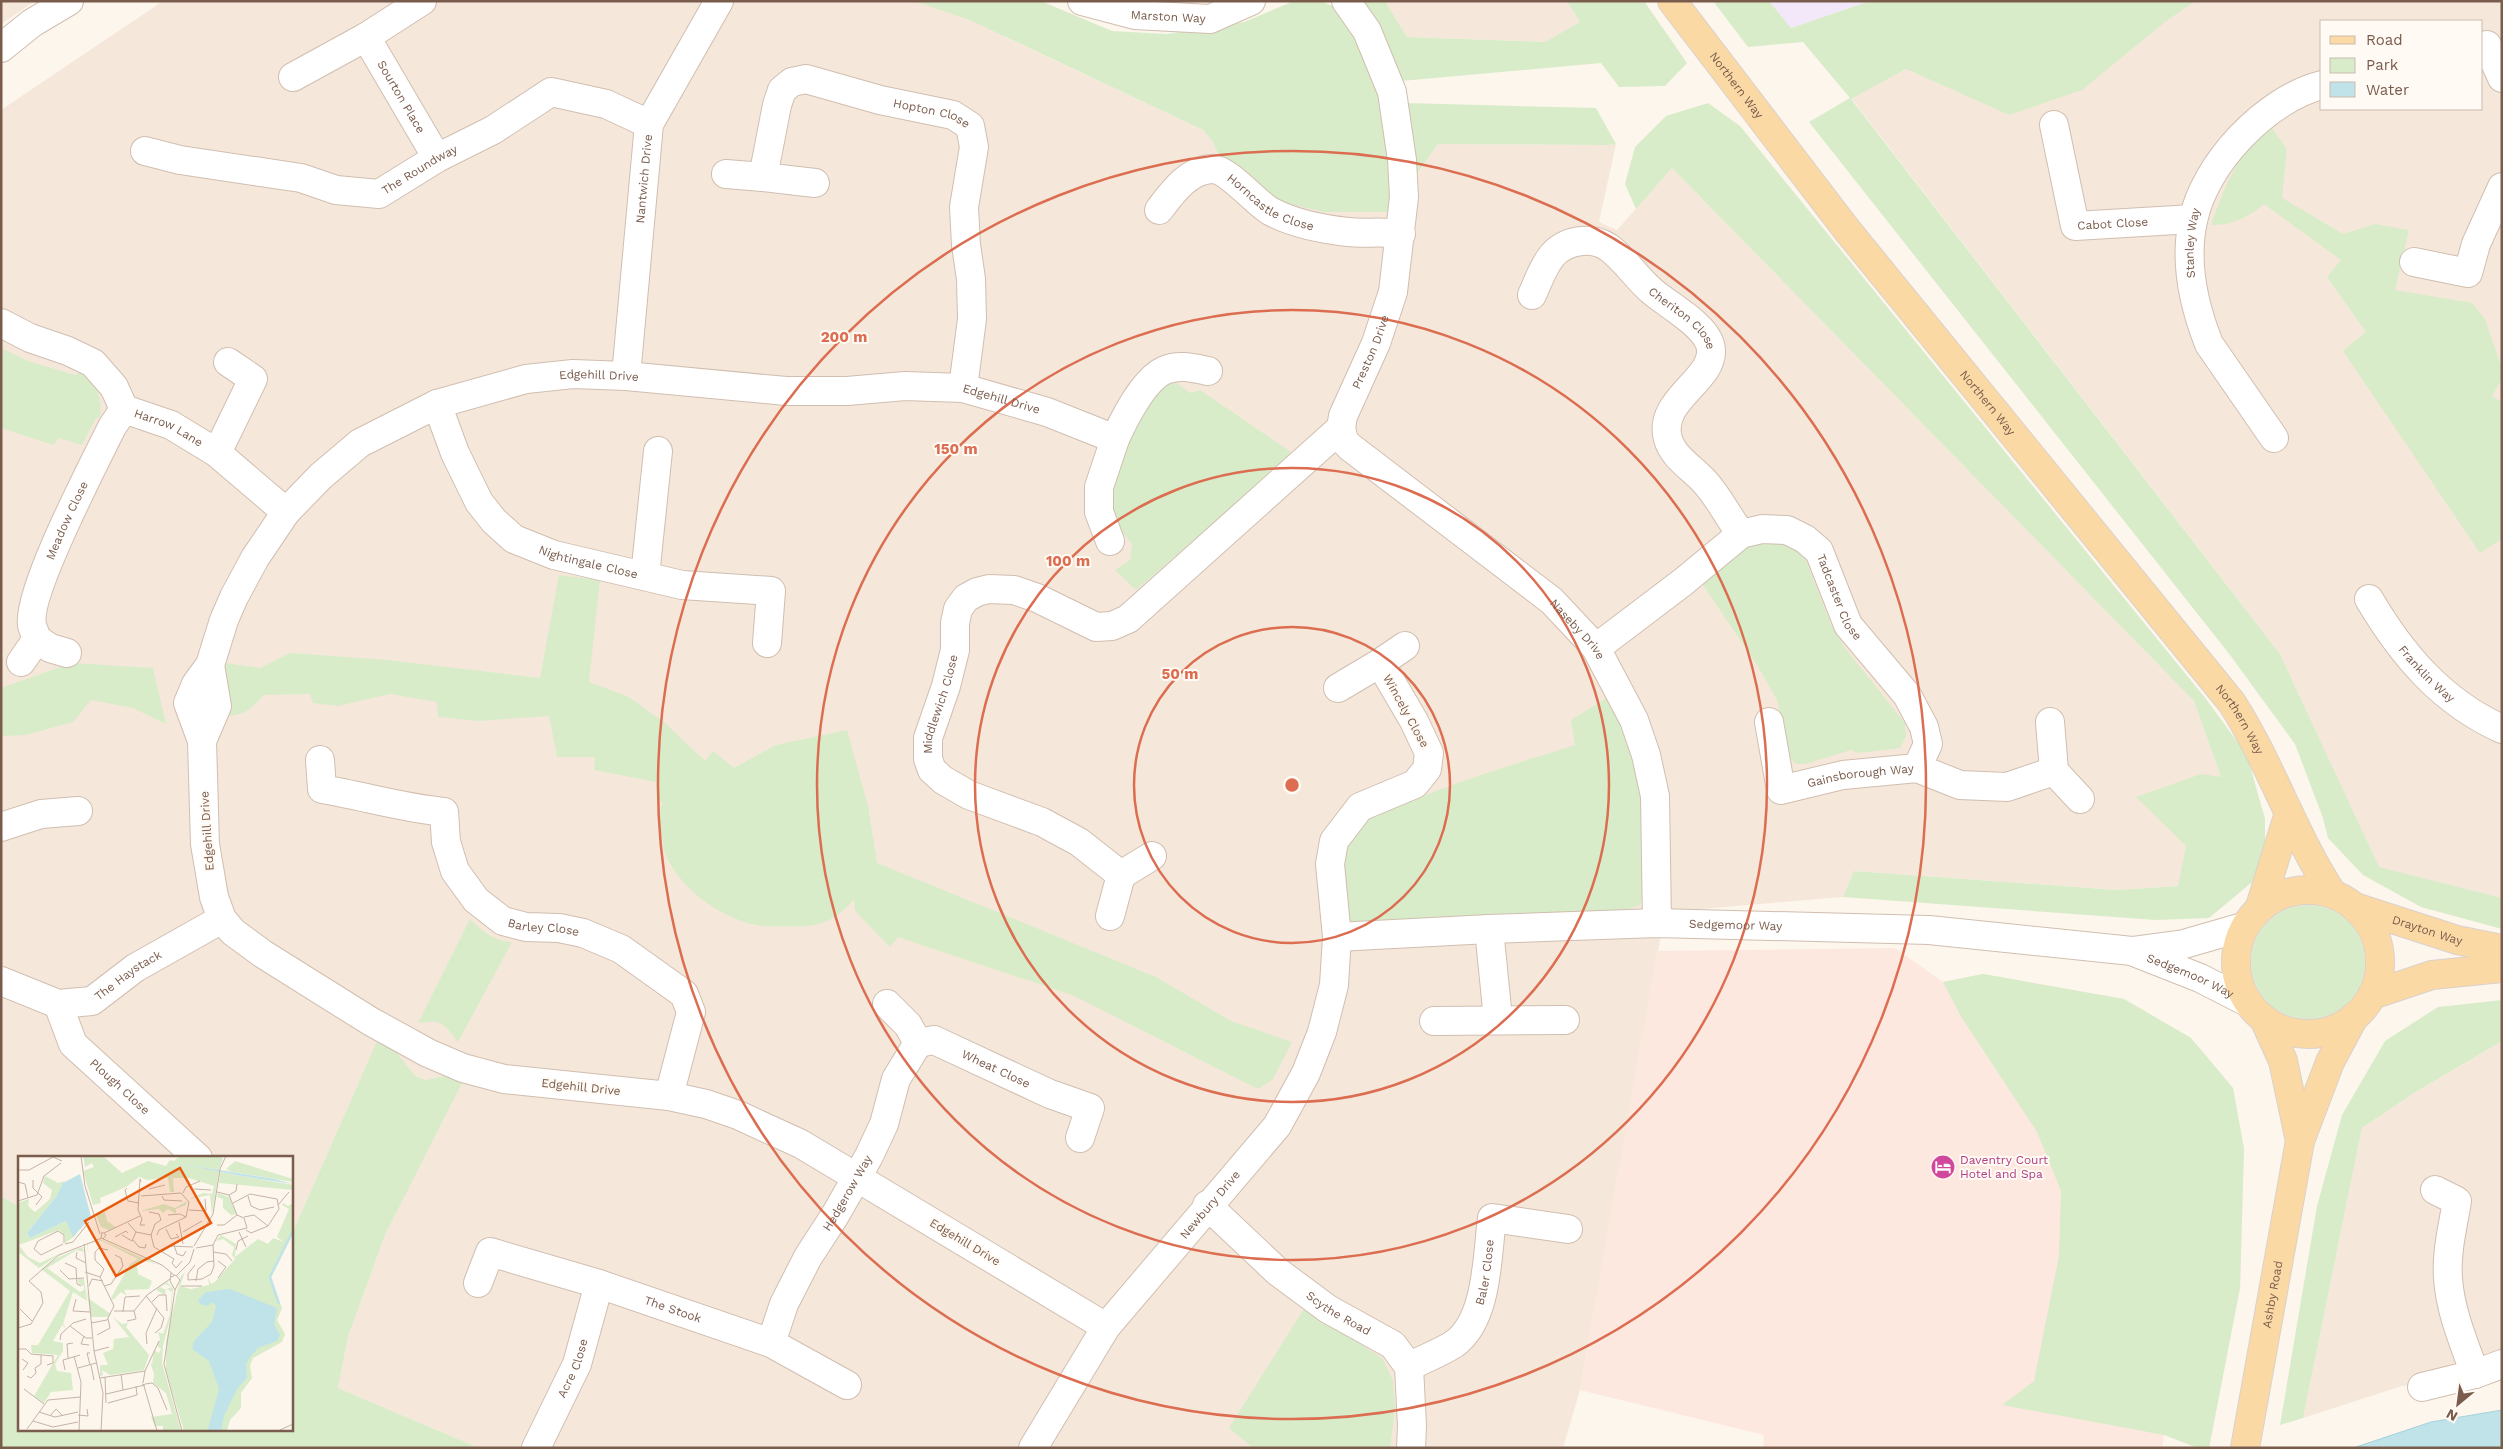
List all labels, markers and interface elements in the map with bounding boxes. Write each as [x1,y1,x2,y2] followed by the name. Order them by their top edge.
[1130,8,1207,26] street label: Marston Way
[2320,20,2483,110] legend
[2366,31,2403,49] text: Road
[1707,49,1767,122] street label: Northern Way
[2366,56,2399,74] text: Park
[374,58,428,136] street label: Sourton Place
[2366,81,2409,99] text: Water
[892,96,973,131] street label: Hopton Close
[633,134,655,224] street label: Nantwich Drive
[379,142,460,197] street label: The Roundway
[1224,171,1315,233] street label: Horncastle Close
[2183,205,2203,279] street label: Stanley Way
[2077,215,2149,233] street label: Cabot Close
[1646,284,1718,351] street label: Cheriton Close
[1349,313,1392,391] street label: Preston Drive
[821,328,867,346] text: 200 m
[558,367,640,384] street label: Edgehill Drive
[1957,367,2019,439] street label: Northern Way
[961,381,1042,417] street label: Edgehill Drive
[132,406,205,450] street label: Harrow Lane
[934,440,978,458] text: 150 m
[43,479,91,562] street label: Meadow Close
[537,543,639,581] street label: Nightingale Close
[1046,552,1090,570] text: 100 m
[1814,552,1865,643] street label: Tadcaster Close
[1547,596,1608,662] street label: Naseby Drive
[2396,643,2458,706] street label: Franklin Way
[921,653,961,754] street label: Middlewich Close
[1162,665,1198,683] text: 50 m
[1380,672,1432,750] street label: Wincely Close
[2213,682,2267,757] street label: Northern Way
[1806,761,1915,790] street label: Gainsborough Way
[1283,776,1301,794] centre of rings
[197,791,217,871] street label: Edgehill Drive
[2390,912,2464,948] street label: Drayton Way
[506,916,581,939] street label: Barley Close
[1689,917,1783,933] street label: Sedgemoor Way
[92,947,164,1003] street label: The Haystack
[2145,951,2237,1001] street label: Sedgemoor Way
[960,1047,1033,1091] street label: Wheat Close
[87,1056,153,1117] street label: Plough Close
[541,1076,621,1098] street label: Edgehill Drive
[820,1152,875,1234] street label: Hedgerow Way
[1960,1153,2048,1181] place label: Daventry Court Hotel and Spa
[1930,1154,1956,1180] hotel icon: Daventry Court Hotel and Spa
[18,1156,292,1432] inset map
[1177,1168,1243,1242] street label: Newbury Drive
[927,1215,1003,1269] street label: Edgehill Drive
[1473,1239,1497,1307] street label: Baler Close
[2260,1260,2285,1329] street label: Ashby Road
[1303,1288,1373,1338] street label: Scythe Road
[643,1293,703,1326] street label: The Stook
[555,1337,591,1400] street label: Acre Close
[2433,1379,2483,1429] north arrow
[2443,1406,2460,1425] text: N

